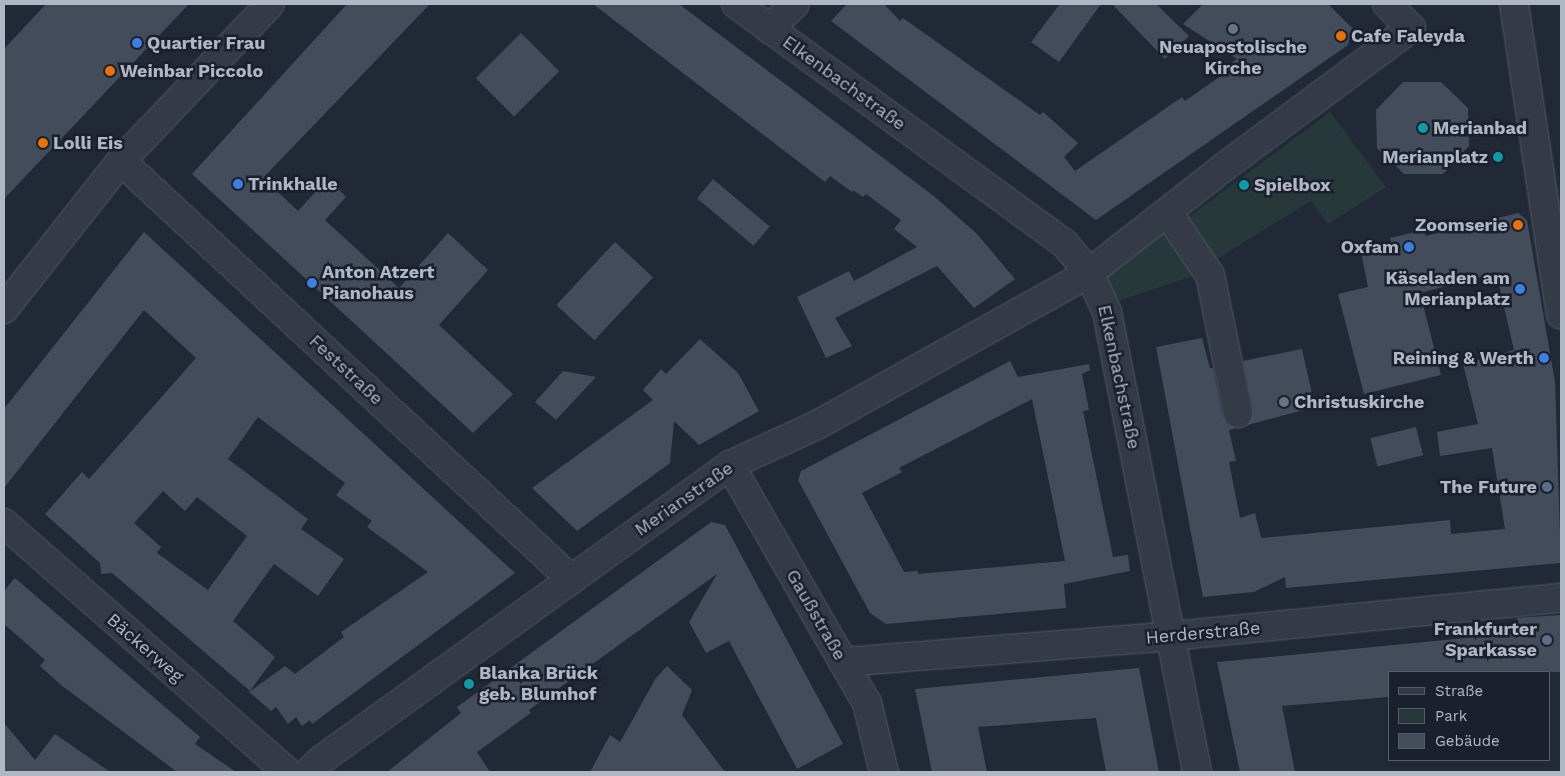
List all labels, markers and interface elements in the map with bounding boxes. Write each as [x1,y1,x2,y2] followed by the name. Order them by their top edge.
[1227,23,1239,35] marker: Neuapostolische Kirche
[1351,25,1465,47] place label: Cafe Faleyda
[1335,30,1347,42] marker: Cafe Faleyda
[778,31,910,135] street label: Elkenbachstraße
[147,32,266,54] place label: Quartier Frau
[131,37,143,49] marker: Quartier Frau
[1159,37,1307,80] place label: Neuapostolische Kirche
[120,60,263,82] place label: Weinbar Piccolo
[104,65,116,77] marker: Weinbar Piccolo
[1433,117,1527,139] place label: Merianbad
[1417,122,1429,134] marker: Merianbad
[53,132,123,154] place label: Lolli Eis
[37,137,49,149] marker: Lolli Eis
[1382,146,1488,168] place label: Merianplatz
[1492,151,1504,163] marker: Merianplatz
[248,173,338,195] place label: Trinkhalle
[1254,174,1331,196] place label: Spielbox
[232,178,244,190] marker: Trinkhalle
[1238,179,1250,191] marker: Spielbox
[1415,214,1508,236] place label: Zoomserie
[1512,219,1524,231] marker: Zoomserie
[1341,236,1399,258] place label: Oxfam
[1403,241,1415,253] marker: Oxfam
[322,262,435,304] place label: Anton Atzert Pianohaus
[1385,268,1510,310] place label: Käseladen am Merianplatz
[306,277,318,289] marker: Anton Atzert Pianohaus
[1514,283,1526,295] marker: Käseladen am Merianplatz
[1093,303,1145,451] street label: Elkenbachstraße
[305,330,387,410] street label: Feststraße
[1392,347,1534,369] place label: Reining & Werth
[1538,352,1550,364] marker: Reining & Werth
[1294,391,1424,413] place label: Christuskirche
[1278,396,1290,408] marker: Christuskirche
[631,457,737,541] street label: Merianstraße
[1440,476,1537,498] place label: The Future
[1541,481,1553,493] marker: The Future
[781,566,851,664] street label: Gaußstraße
[102,609,188,687] street label: Bäckerweg
[1145,617,1261,649] street label: Herderstraße
[1434,619,1537,662] place label: Frankfurter Sparkasse
[1541,634,1553,646] marker: Frankfurter Sparkasse
[479,663,598,706] place label: Blanka Brück geb. Blumhof
[1388,671,1550,761] legend
[463,678,475,690] marker: Blanka Brück geb. Blumhof
[1435,682,1483,700] text: Straße
[1435,707,1467,725] text: Park
[1435,732,1500,750] text: Gebäude

